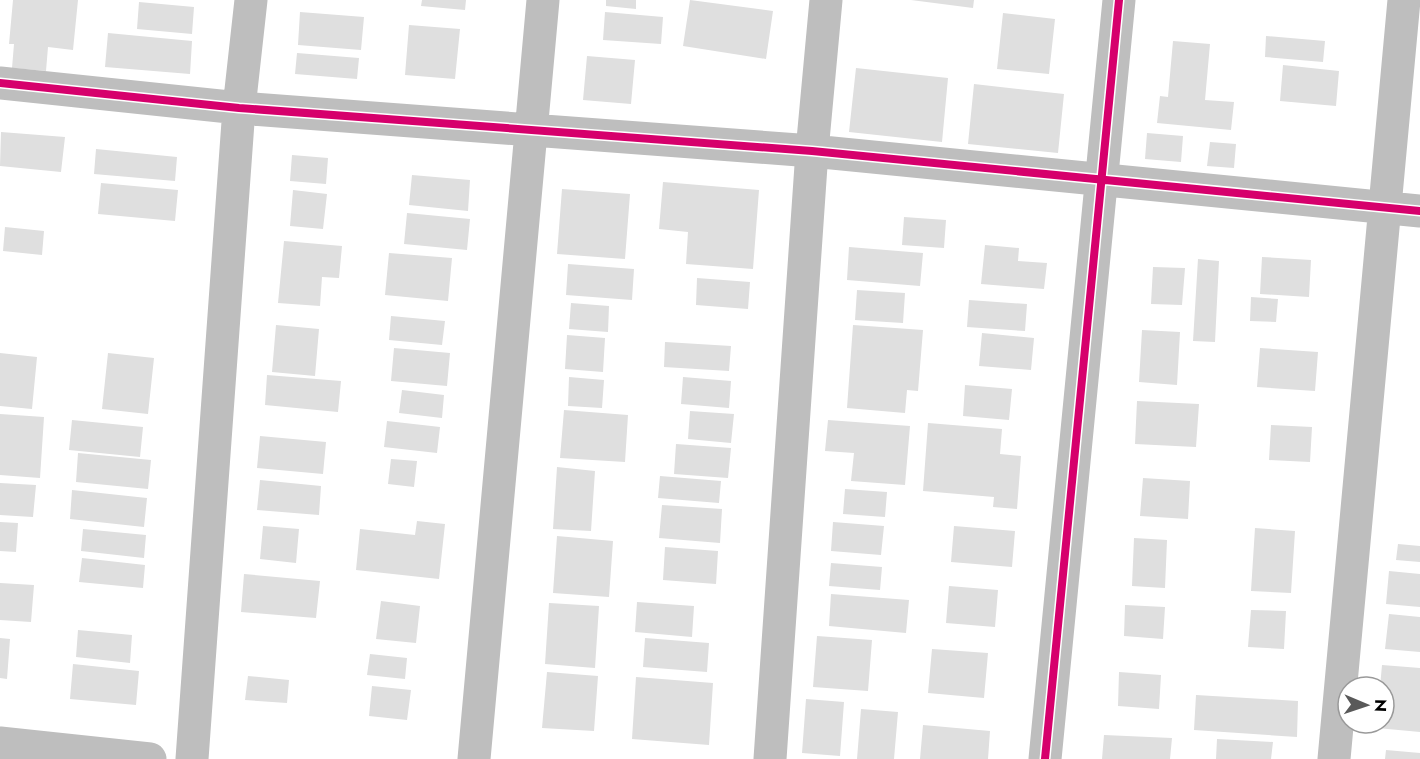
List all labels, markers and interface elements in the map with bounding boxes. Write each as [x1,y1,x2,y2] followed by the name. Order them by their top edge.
[1336,675,1396,735] north arrow
[1369,699,1392,712] text: N

